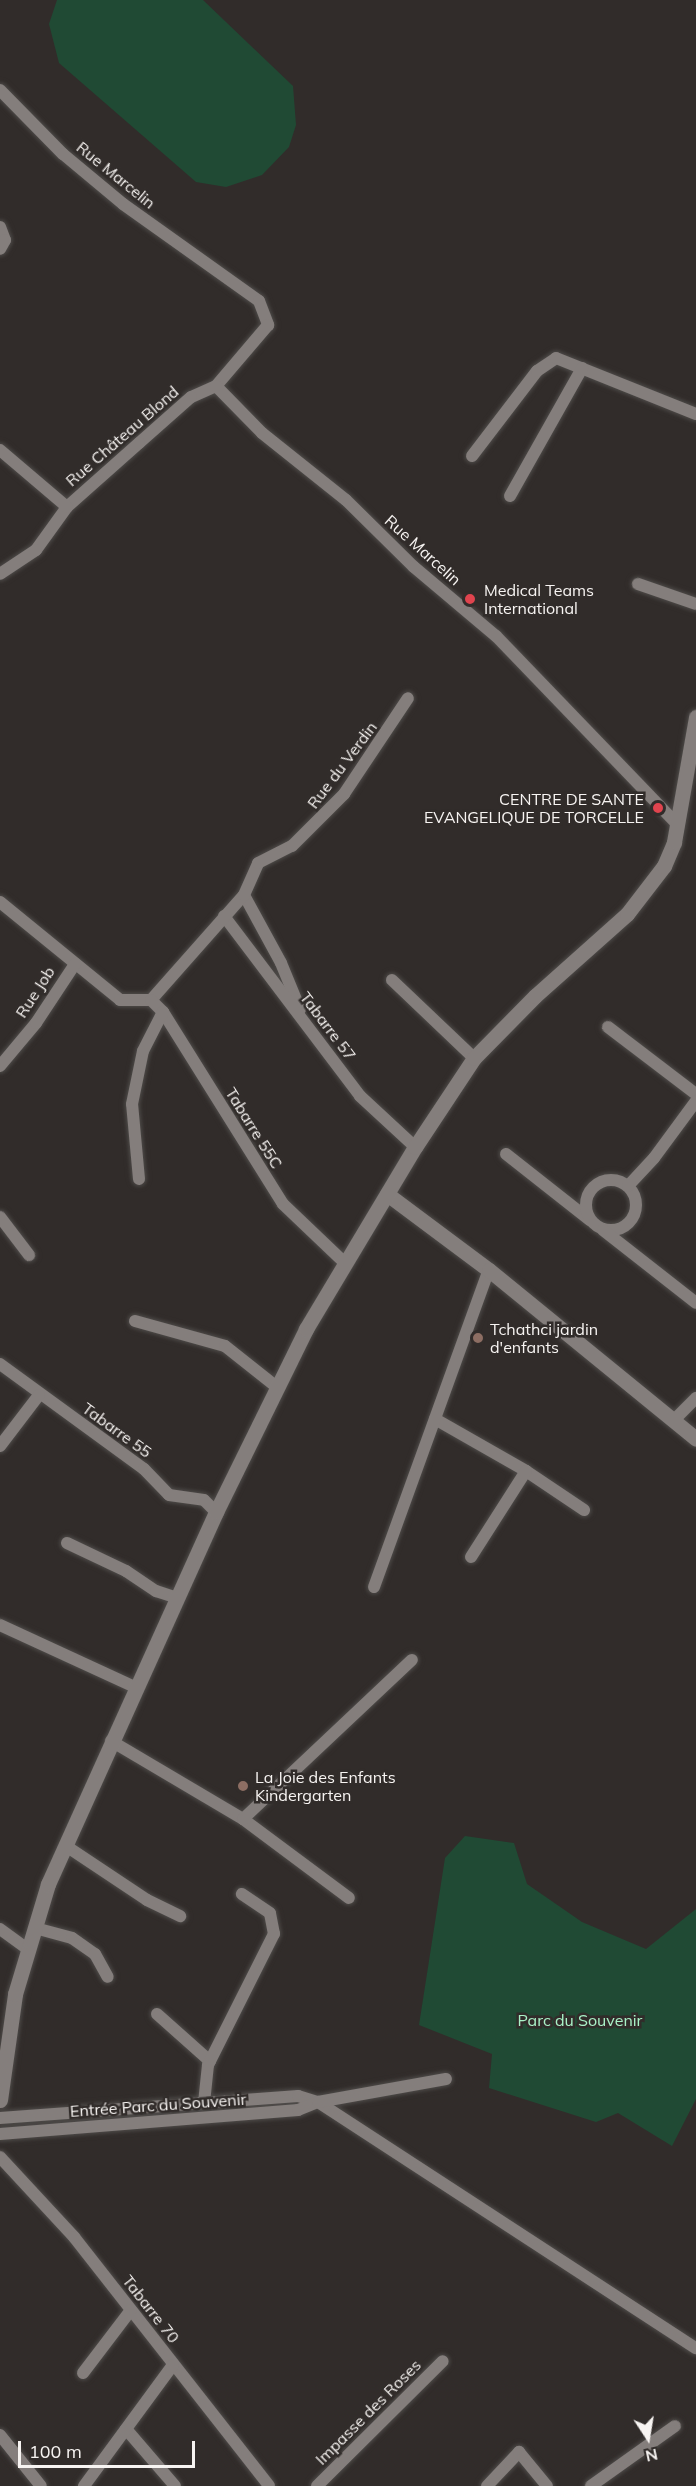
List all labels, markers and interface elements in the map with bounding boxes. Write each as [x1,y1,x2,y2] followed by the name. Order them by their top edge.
[73,137,159,213] street label: Rue Marcelin
[62,382,182,490] street label: Rue Château Blond
[381,511,465,589] street label: Rue Marcelin
[484,580,594,618] place label: Medical Teams International
[461,590,479,608] marker: Medical Teams International
[303,718,381,812] street label: Rue du Verdin
[424,789,644,827] place label: CENTRE DE SANTE EVANGELIQUE DE TORCELLE
[649,799,667,817] marker: CENTRE DE SANTE EVANGELIQUE DE TORCELLE
[11,963,59,1021] street label: Rue Job
[296,988,360,1064] street label: Tabarre 57
[222,1084,286,1172] street label: Tabarre 55C
[490,1319,598,1357] place label: Tchathci jardin d'enfants
[471,1331,485,1345] marker: Tchathci jardin d'enfants
[79,1398,155,1462] street label: Tabarre 55
[255,1767,396,1805] place label: La Joie des Enfants Kindergarten
[236,1779,250,1793] marker: La Joie des Enfants Kindergarten
[518,2010,642,2030] park label: Parc du Souvenir
[69,2089,247,2121] street label: Entrée Parc du Souvenir
[119,2271,183,2347] street label: Tabarre 70
[311,2355,425,2469] street label: Impasse des Roses
[618,2408,678,2468] north arrow
[21,2429,198,2467] scale bar
[29,2440,82,2463] text: 100 m
[644,2445,660,2467] text: N

